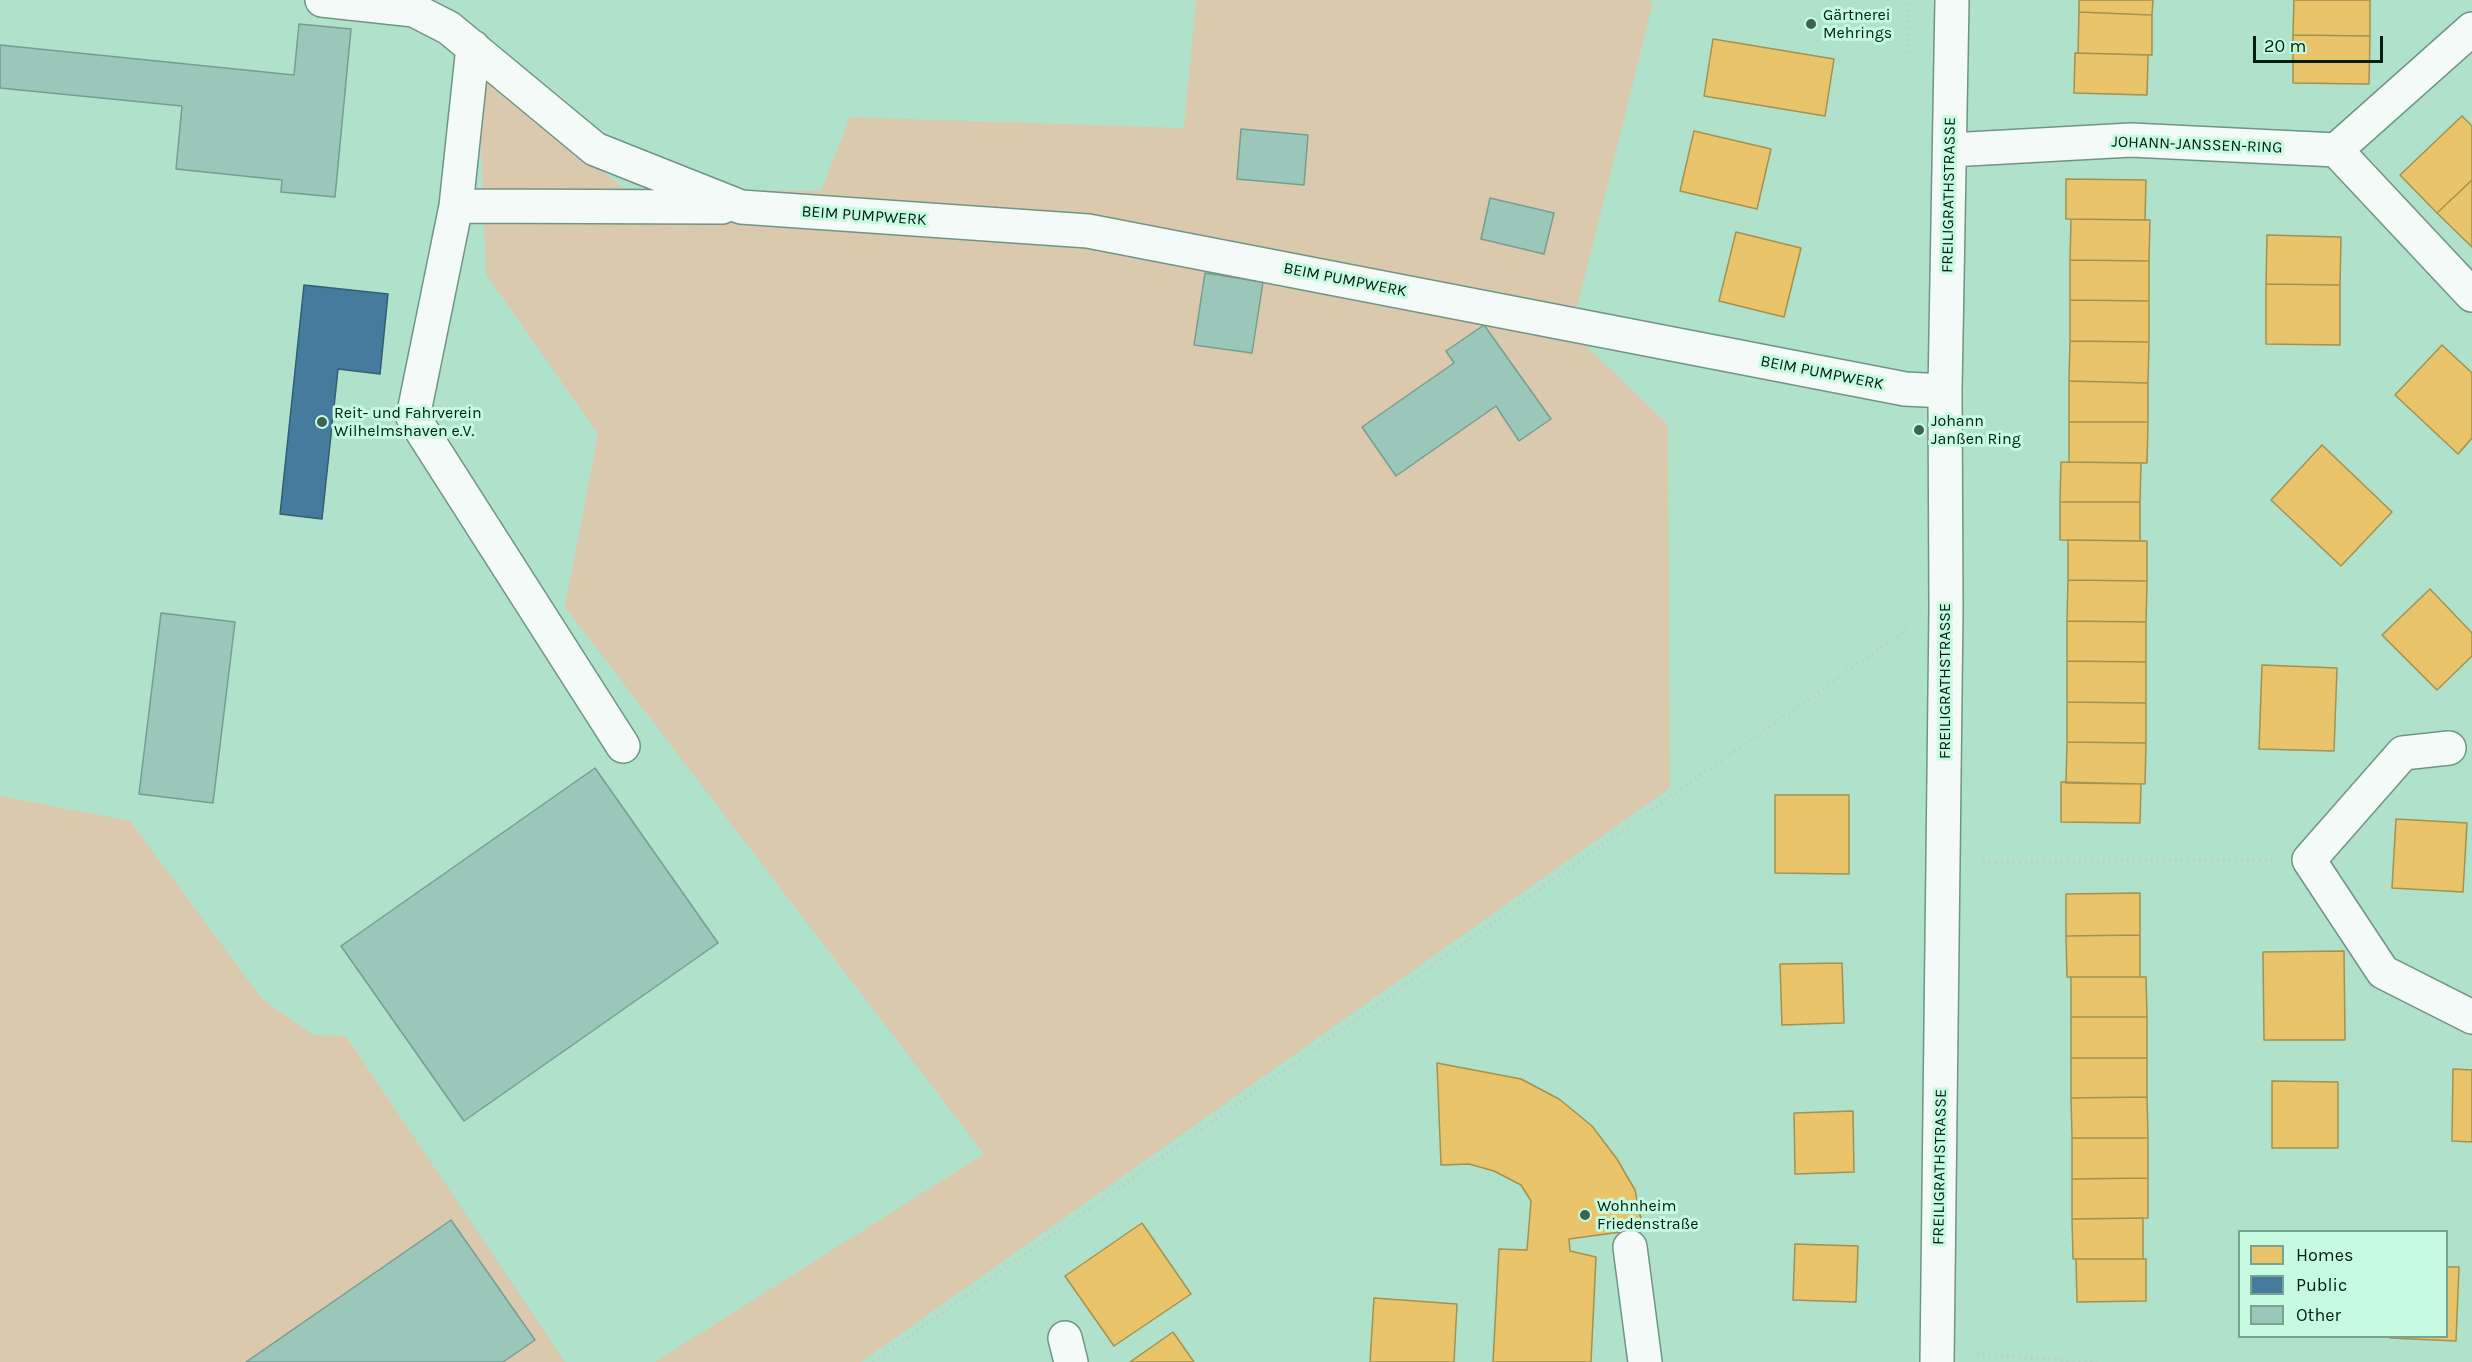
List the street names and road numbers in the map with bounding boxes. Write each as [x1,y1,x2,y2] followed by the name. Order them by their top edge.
[1938,117,1960,273] street label: FREILIGRATHSTRASSE
[2111,132,2283,158] street label: JOHANN-JANSSEN-RING
[801,202,927,230] street label: BEIM PUMPWERK
[1282,259,1408,301] street label: BEIM PUMPWERK
[1759,352,1885,394] street label: BEIM PUMPWERK
[1935,603,1955,759] street label: FREILIGRATHSTRASSE
[1929,1089,1951,1245] street label: FREILIGRATHSTRASSE

